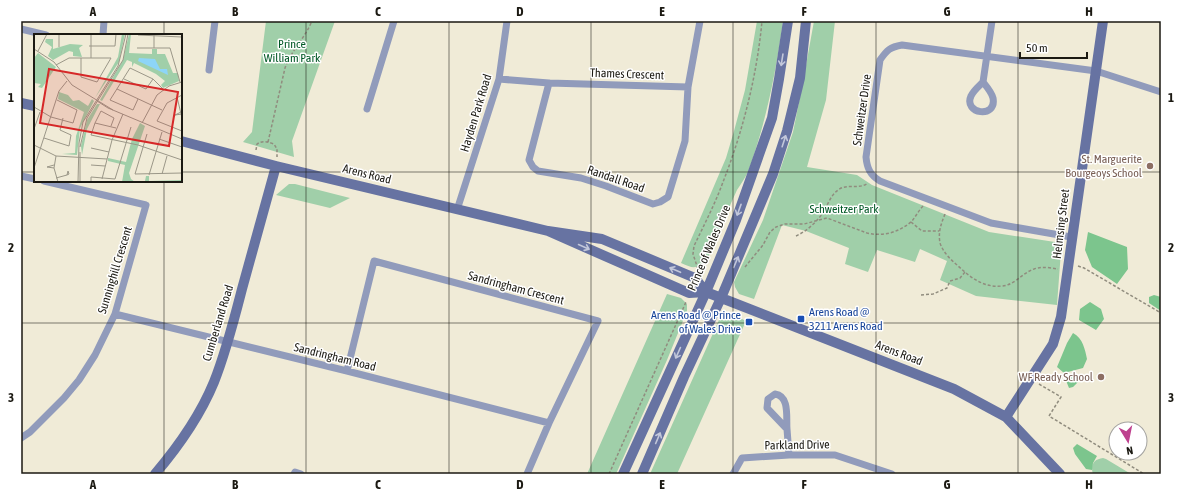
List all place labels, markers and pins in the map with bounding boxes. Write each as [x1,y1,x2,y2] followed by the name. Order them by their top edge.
[1065,152,1143,180] place label: St. Marguerite Bourgeoys School
[1145,161,1155,171] marker: St. Marguerite Bourgeoys School
[809,305,883,333] place label: Arens Road @ 3211 Arens Road
[651,308,741,336] place label: Arens Road @ Prince of Wales Drive
[796,314,806,324] marker: Arens Road @ 3211 Arens Road
[744,317,754,327] marker: Arens Road @ Prince of Wales Drive
[1019,370,1094,384] place label: WF Ready School
[1096,372,1106,382] marker: WF Ready School

